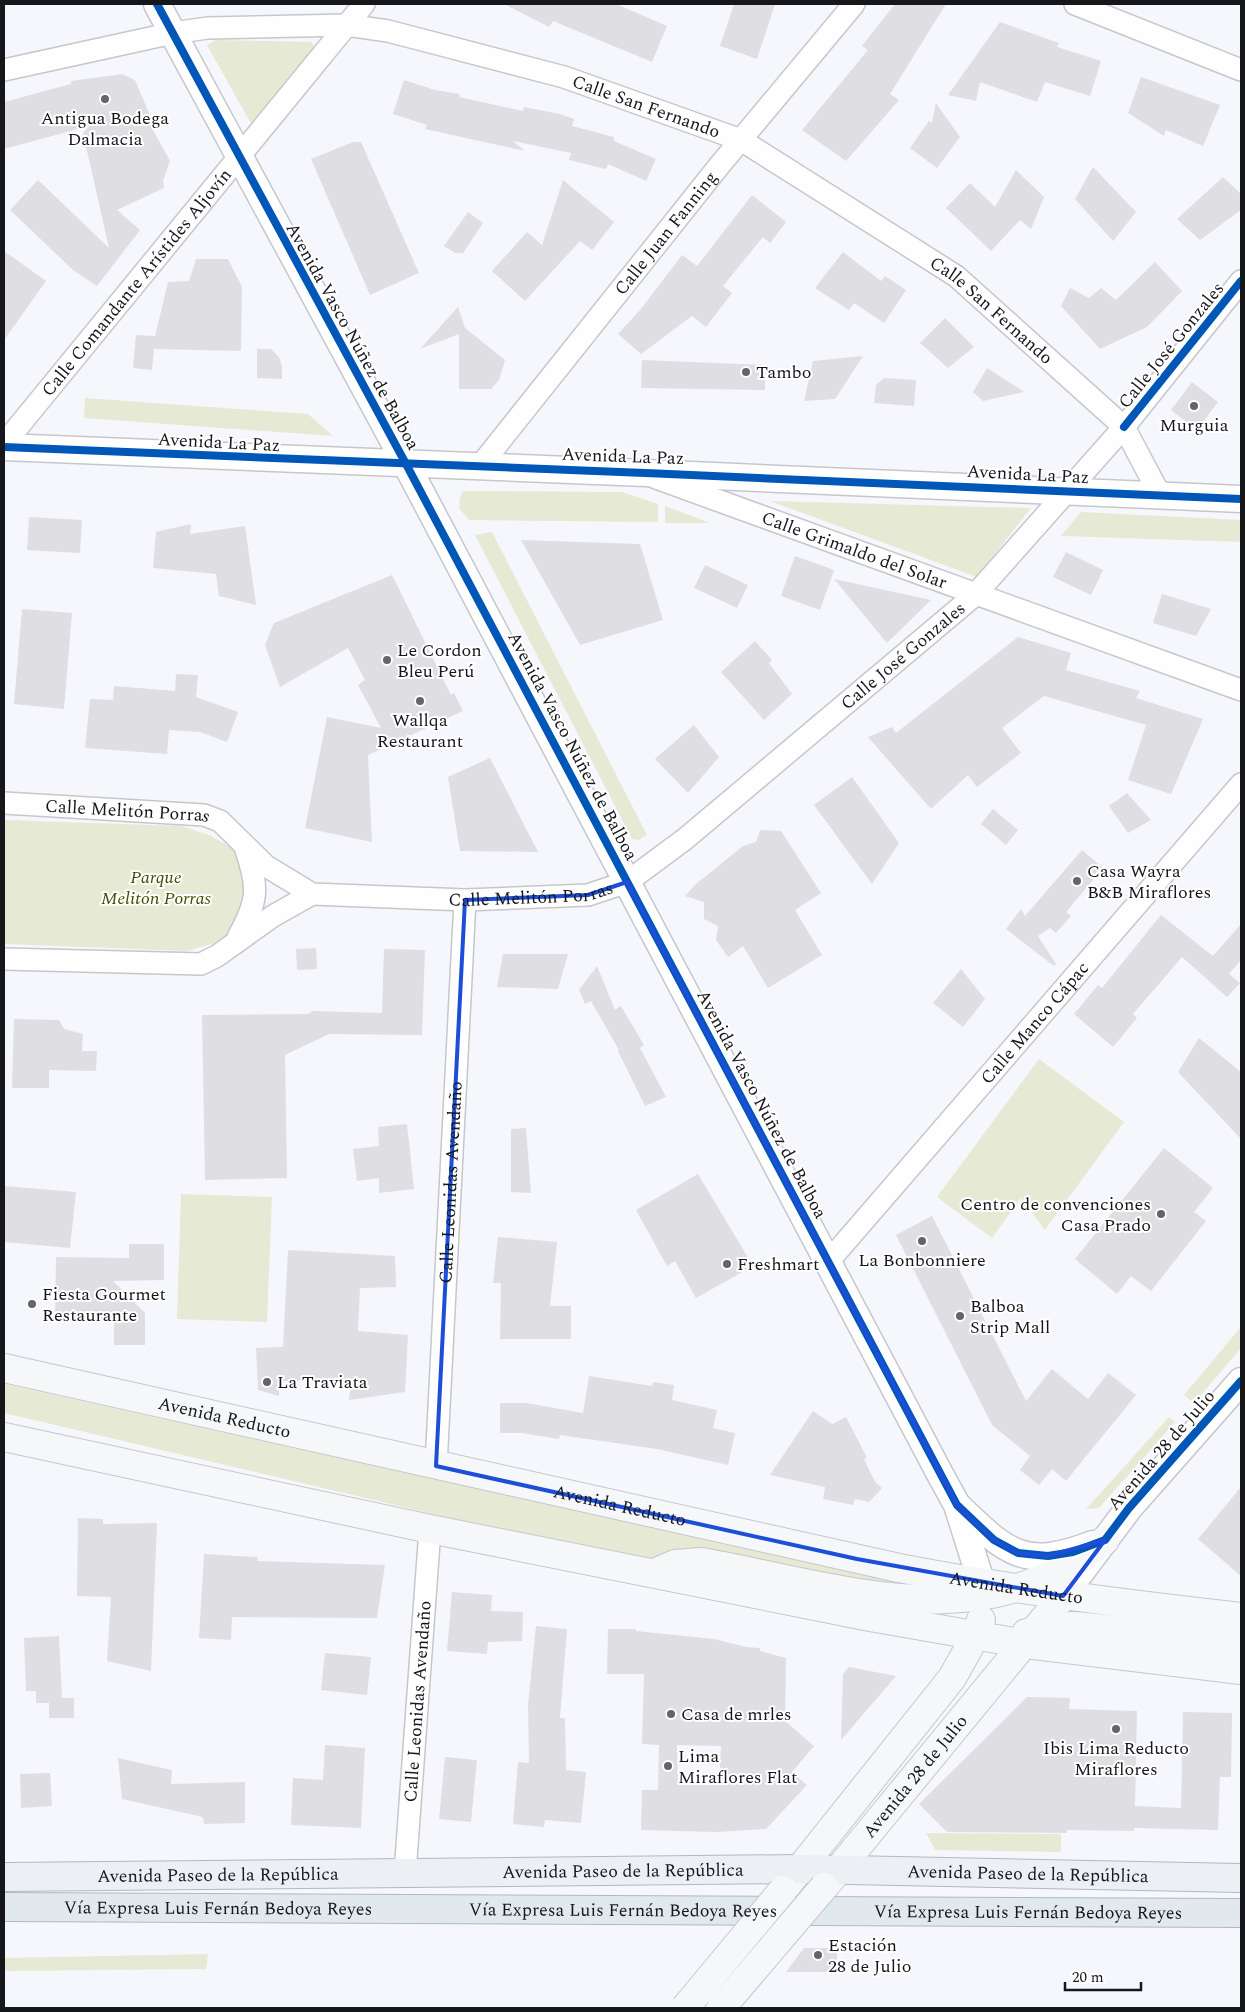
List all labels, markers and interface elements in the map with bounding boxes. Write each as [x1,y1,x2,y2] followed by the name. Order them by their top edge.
[568,68,724,145] street label: Calle San Fernando
[99,93,111,105] marker: Antigua Bodega Dalmacia
[41,105,169,153] place label: Antigua Bodega Dalmacia
[35,163,238,402] street label: Calle Comandante Arístides Aljovín
[608,165,724,301] street label: Calle Juan Fanning
[279,218,427,455] street label: Avenida Vasco Núñez de Balboa
[924,250,1059,371] street label: Calle San Fernando
[1112,276,1231,414] street label: Calle José Gonzales
[756,359,811,386] place label: Tambo
[740,366,752,378] marker: Tambo
[1188,400,1200,412] marker: Murguia
[1160,412,1229,439] place label: Murguia
[157,426,281,459] street label: Avenida La Paz
[561,441,685,472] street label: Avenida La Paz
[966,458,1090,491] street label: Avenida La Paz
[758,504,951,596] street label: Calle Grimaldo del Solar
[835,595,972,717] street label: Calle José Gonzales
[501,627,645,866] street label: Avenida Vasco Núñez de Balboa
[397,637,482,685] place label: Le Cordon Bleu Perú
[381,654,393,666] marker: Le Cordon Bleu Perú
[414,695,426,707] marker: Wallqa Restaurant
[377,707,463,755] place label: Wallqa Restaurant
[44,792,215,830] street label: Calle Melitón Porras
[1087,858,1211,906] place label: Casa Wayra B&B Miraflores
[101,864,212,912] park label: Parque Melitón Porras
[448,874,617,914] street label: Calle Melitón Porras
[1071,875,1083,887] marker: Casa Wayra B&B Miraflores
[974,956,1096,1091] street label: Calle Manco Cápac
[690,985,834,1224] street label: Avenida Vasco Núñez de Balboa
[432,1081,470,1284] street label: Calle Leonidas Avendaño
[960,1191,1151,1239] place label: Centro de convenciones Casa Prado
[1155,1208,1167,1220] marker: Centro de convenciones Casa Prado
[916,1235,928,1247] marker: La Bonbonniere
[858,1247,986,1274] place label: La Bonbonniere
[737,1251,819,1278] place label: Freshmart
[721,1258,733,1270] marker: Freshmart
[42,1281,166,1329] place label: Fiesta Gourmet Restaurante
[970,1293,1050,1341] place label: Balboa Strip Mall
[26,1298,38,1310] marker: Fiesta Gourmet Restaurante
[954,1310,966,1322] marker: Balboa Strip Mall
[277,1369,368,1396] place label: La Traviata
[261,1376,273,1388] marker: La Traviata
[1101,1384,1222,1517] street label: Avenida 28 de Julio
[156,1390,293,1446] street label: Avenida Reducto
[551,1478,689,1534] street label: Avenida Reducto
[947,1564,1085,1612] street label: Avenida Reducto
[397,1600,439,1803] street label: Calle Leonidas Avendaño
[681,1701,792,1728] place label: Casa de mrles
[665,1708,677,1720] marker: Casa de mrles
[857,1709,974,1844] street label: Avenida 28 de Julio
[1110,1723,1122,1735] marker: Ibis Lima Reducto Miraflores
[1043,1735,1189,1783] place label: Ibis Lima Reducto Miraflores
[678,1743,797,1791] place label: Lima Miraflores Flat
[662,1760,674,1772] marker: Lima Miraflores Flat
[502,1857,744,1886] street label: Avenida Paseo de la República
[907,1858,1149,1890] street label: Avenida Paseo de la República
[97,1861,339,1890] street label: Avenida Paseo de la República
[64,1894,372,1923] street label: Vía Expresa Luis Fernán Bedoya Reyes
[469,1896,777,1925] street label: Vía Expresa Luis Fernán Bedoya Reyes
[874,1898,1182,1927] street label: Vía Expresa Luis Fernán Bedoya Reyes
[828,1932,911,1980] place label: Estación 28 de Julio
[812,1949,824,1961] marker: Estación 28 de Julio
[1065,1960,1141,1992] scale bar
[1072,1966,1104,1989] text: 20 m

